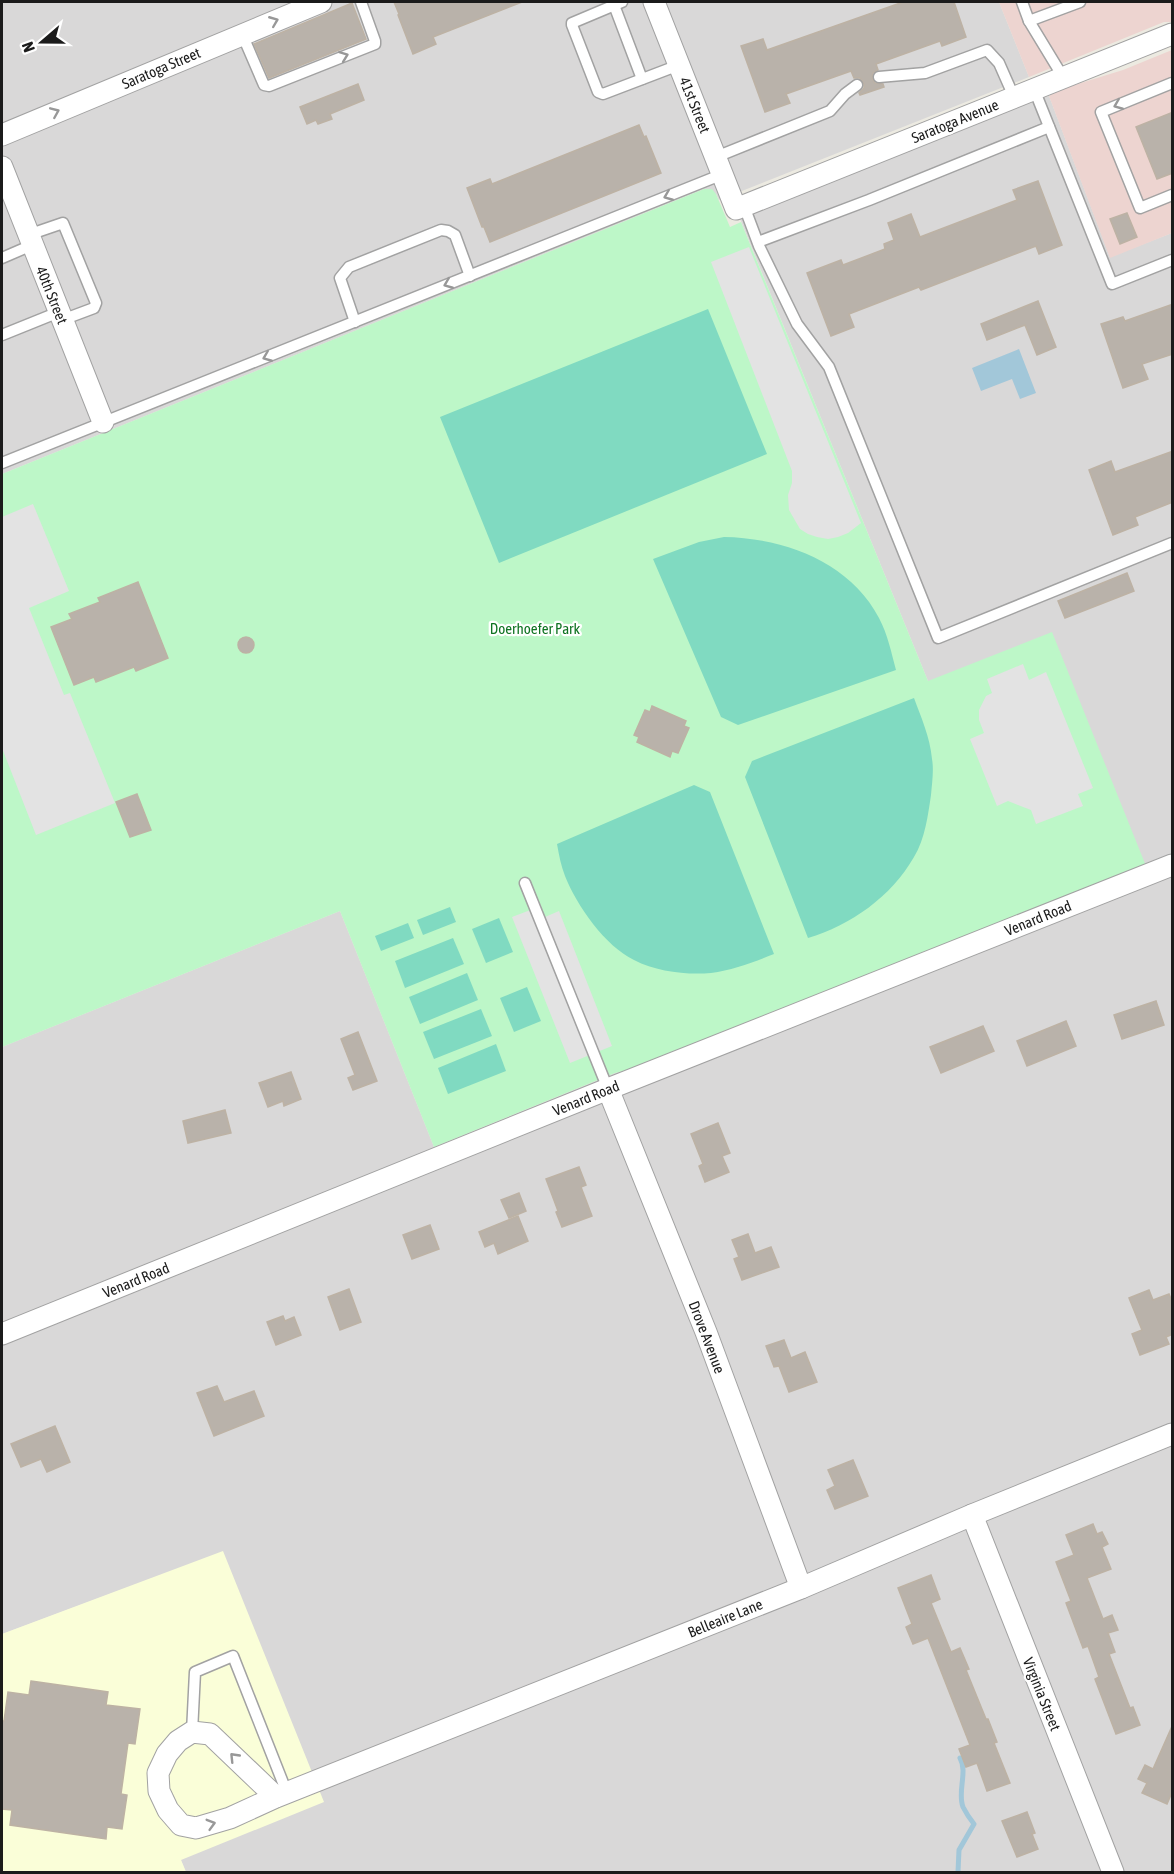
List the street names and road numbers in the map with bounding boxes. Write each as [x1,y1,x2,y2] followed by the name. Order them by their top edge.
[119,44,203,92] street label: Saratoga Street
[676,75,714,135] street label: 41st Street
[909,96,1001,146] street label: Saratoga Avenue
[33,264,71,326] street label: 40th Street
[1002,897,1074,939] street label: Venard Road
[550,1077,622,1119] street label: Venard Road
[100,1259,172,1301] street label: Venard Road
[685,1298,729,1376] street label: Drove Avenue
[685,1595,765,1641] street label: Belleaire Lane
[1020,1655,1064,1733] street label: Virginia Street

